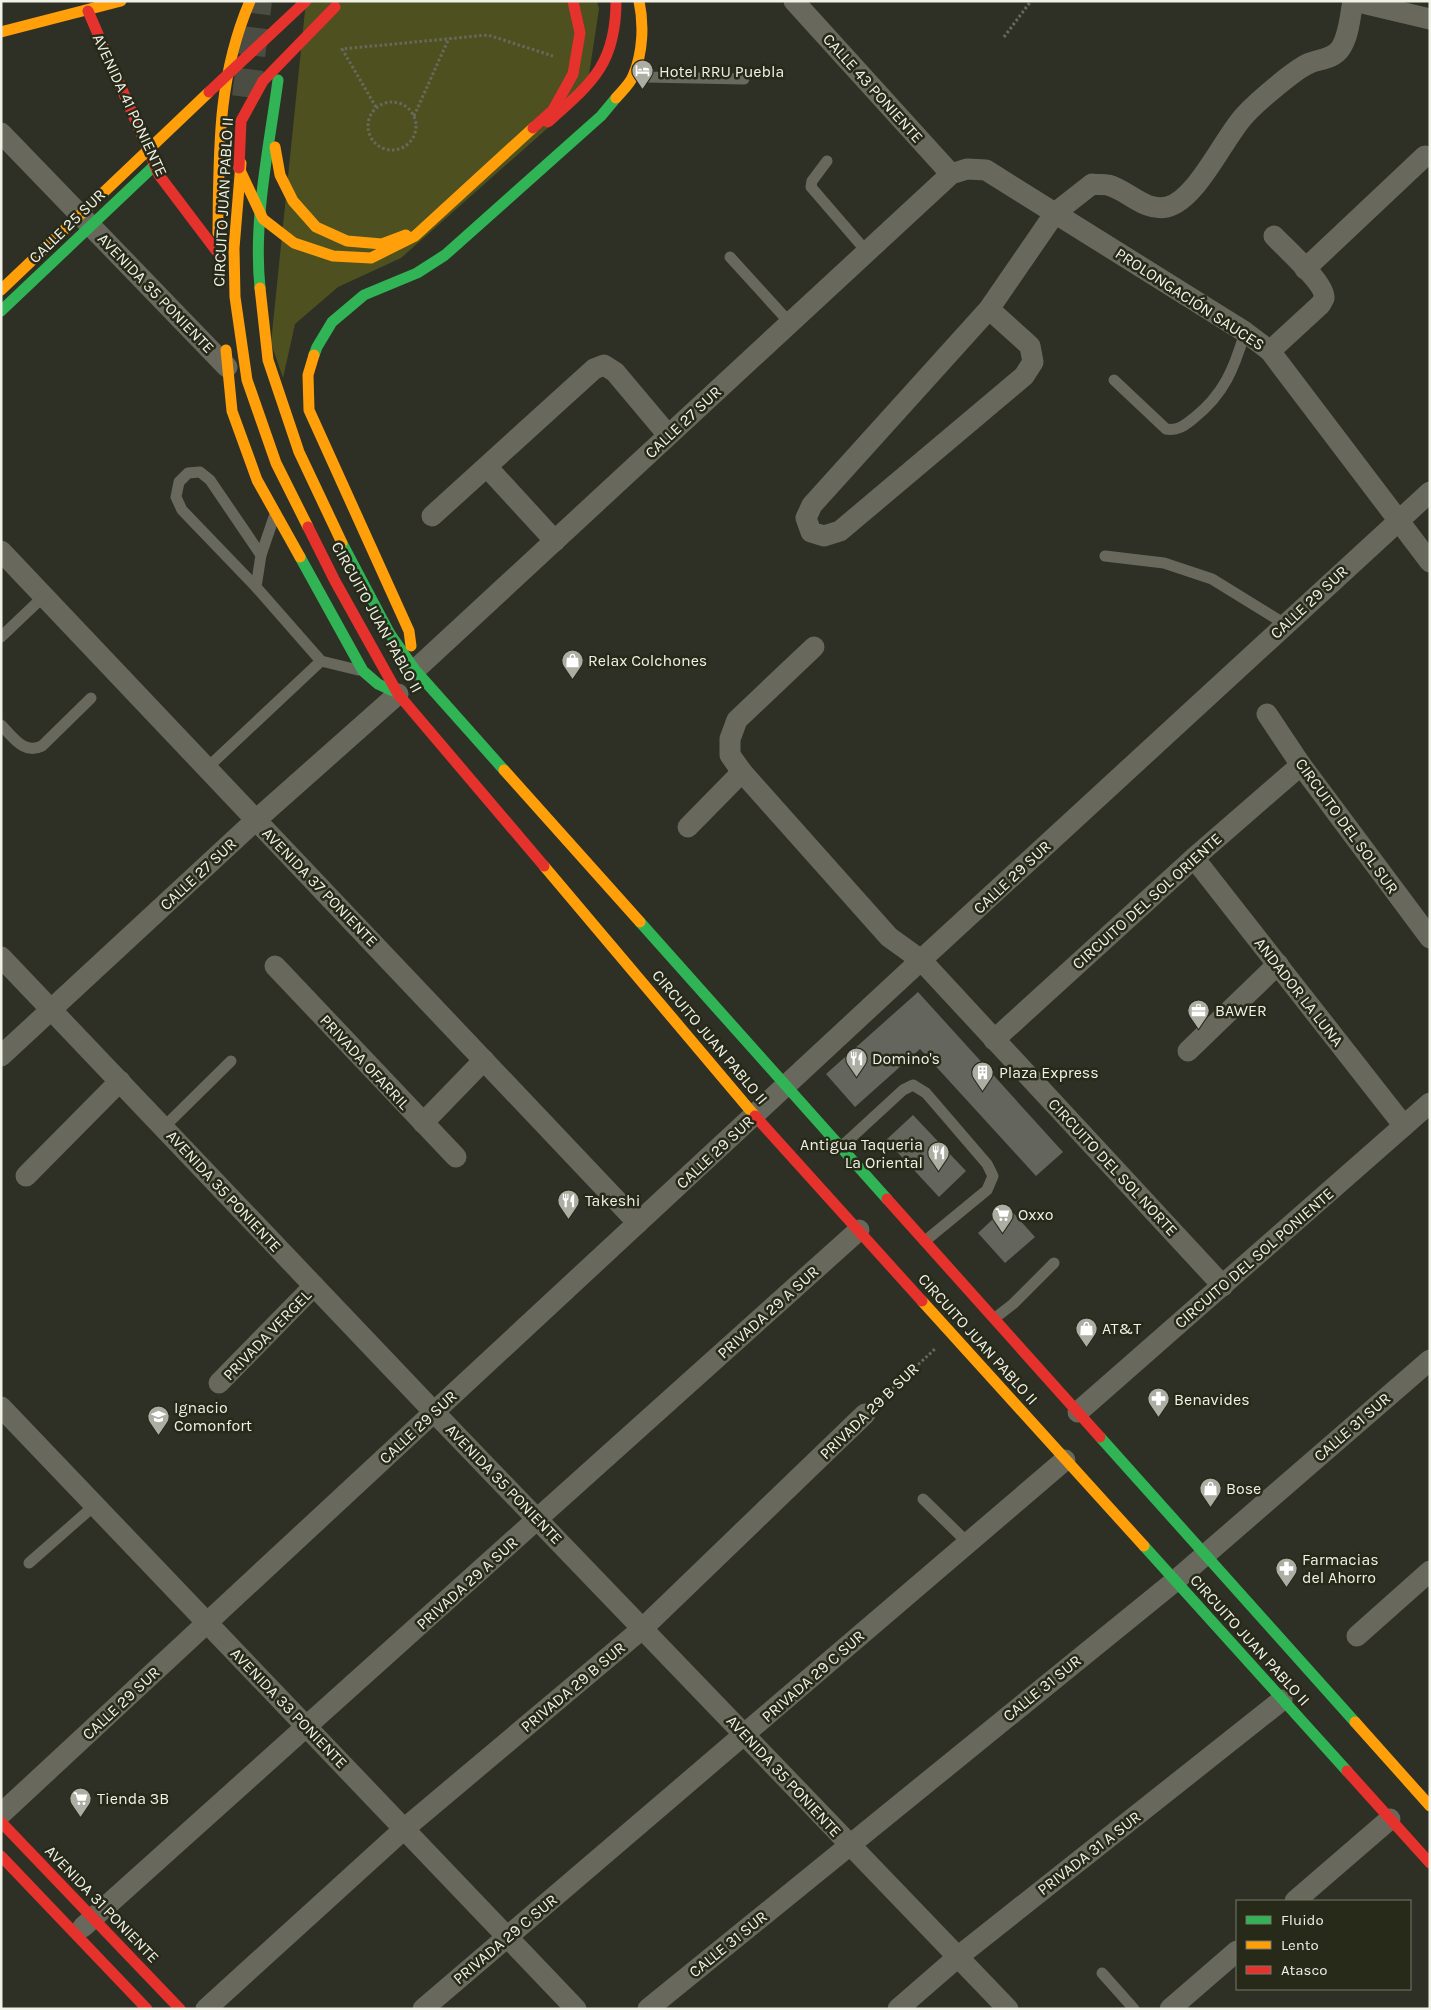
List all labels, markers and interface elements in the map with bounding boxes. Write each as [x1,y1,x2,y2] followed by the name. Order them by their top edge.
[819,29,927,147] street label: CALLE 43 PONIENTE
[89,31,171,179] street label: AVENIDA 41 PONIENTE
[631,59,655,90] hotel icon: Hotel RRU Puebla
[659,62,784,81] place label: Hotel RRU Puebla
[209,117,237,287] street label: CIRCUITO JUAN PABLO II
[25,185,109,267] street label: CALLE 25 SUR
[94,229,218,357] street label: AVENIDA 35 PONIENTE
[1112,244,1268,354] street label: PROLONGACIÓN SAUCES
[641,382,725,462] street label: CALLE 27 SUR
[328,538,426,696] street label: CIRCUITO JUAN PABLO II
[1266,561,1352,643] street label: CALLE 29 SUR
[560,648,584,679] shop icon: Relax Colchones
[588,651,707,670] place label: Relax Colchones
[1291,754,1403,898] street label: CIRCUITO DEL SOL SUR
[258,824,382,950] street label: AVENIDA 37 PONIENTE
[1068,829,1226,973] street label: CIRCUITO DEL SOL ORIENTE
[156,834,240,914] street label: CALLE 27 SUR
[969,836,1055,918] street label: CALLE 29 SUR
[1251,934,1347,1050] street label: ANDADOR LA LUNA
[648,966,772,1108] street label: CIRCUITO JUAN PABLO II
[1187,998,1211,1029] office icon: BAWER
[1215,1001,1267,1020] place label: BAWER
[316,1011,414,1114] street label: PRIVADA OFARRIL
[844,1046,868,1077] restaurant icon: Domino's
[872,1049,940,1068] place label: Domino's
[971,1060,995,1091] building icon: Plaza Express
[999,1063,1099,1082] place label: Plaza Express
[1044,1094,1182,1240] street label: CIRCUITO DEL SOL NORTE
[672,1111,758,1193] street label: CALLE 29 SUR
[163,1126,285,1256] street label: AVENIDA 35 PONIENTE
[800,1135,923,1172] place label: Antigua Taqueria La Oriental
[927,1141,951,1172] restaurant icon: Antigua Taqueria La Oriental
[1171,1184,1337,1332] street label: CIRCUITO DEL SOL PONIENTE
[557,1188,581,1219] restaurant icon: Takeshi
[585,1191,641,1210] place label: Takeshi
[990,1202,1014,1233] supermarket icon: Oxxo
[1018,1205,1053,1224] place label: Oxxo
[713,1262,823,1362] street label: PRIVADA 29 A SUR
[914,1270,1042,1408] street label: CIRCUITO JUAN PABLO II
[219,1285,316,1384] street label: PRIVADA VERGEL
[1074,1316,1098,1347] shop icon: AT&T
[1102,1319,1141,1338] place label: AT&T
[816,1359,922,1463] street label: PRIVADA 29 B SUR
[375,1386,461,1468] street label: CALLE 29 SUR
[1146,1387,1170,1418] pharmacy icon: Benavides
[1310,1389,1394,1465] street label: CALLE 31 SUR
[1174,1390,1250,1409] place label: Benavides
[174,1398,252,1435] place label: Ignacio Comonfort
[146,1404,170,1435] school or university icon: Ignacio Comonfort
[442,1420,566,1548] street label: AVENIDA 35 PONIENTE
[1198,1476,1222,1507] shop icon: Bose
[1226,1479,1261,1498] place label: Bose
[412,1533,522,1633] street label: PRIVADA 29 A SUR
[1302,1550,1379,1587] place label: Farmacias del Ahorro
[1274,1556,1298,1587] pharmacy icon: Farmacias del Ahorro
[1186,1571,1314,1709] street label: CIRCUITO JUAN PABLO II
[758,1626,868,1726] street label: PRIVADA 29 C SUR
[517,1638,629,1736] street label: PRIVADA 29 B SUR
[227,1644,351,1772] street label: AVENIDA 33 PONIENTE
[999,1651,1085,1725] street label: CALLE 31 SUR
[78,1662,164,1744] street label: CALLE 29 SUR
[723,1711,845,1841] street label: AVENIDA 35 PONIENTE
[69,1786,93,1817] supermarket icon: Tienda 3B
[97,1789,169,1808] place label: Tienda 3B
[1034,1807,1144,1899] street label: PRIVADA 31 A SUR
[41,1841,163,1967] street label: AVENIDA 31 PONIENTE
[449,1890,561,1988] street label: PRIVADA 29 C SUR
[1236,1900,1411,1990] legend
[685,1907,771,1981] street label: CALLE 31 SUR
[1281,1911,1324,1929] text: Fluido
[1281,1936,1319,1954] text: Lento
[1281,1961,1327,1979] text: Atasco

